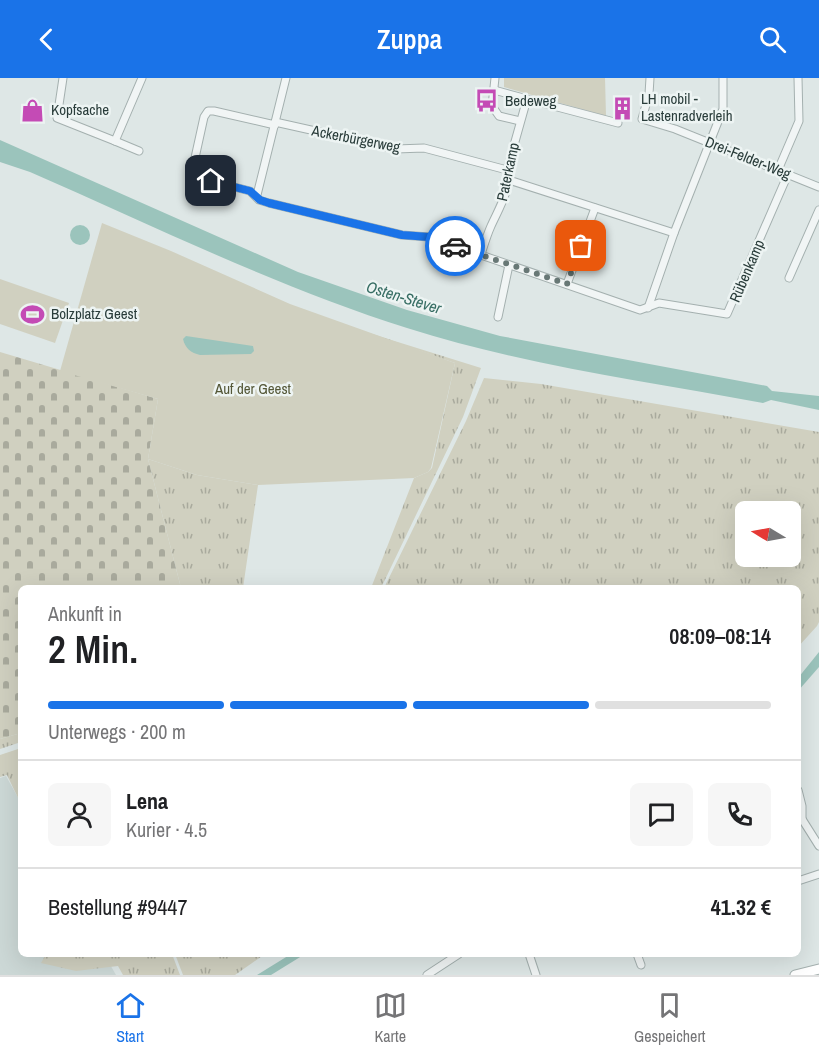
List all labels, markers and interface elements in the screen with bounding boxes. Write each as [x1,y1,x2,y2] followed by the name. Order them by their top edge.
[377,21,442,57] text: Zuppa
[30,23,63,56] icon: back
[756,23,789,56] icon: search
[474,88,500,114] bus stop icon: Bedeweg
[641,88,733,126] place label: LH mobil - Lastenradverleih
[505,90,556,111] place label: Bedeweg
[610,95,636,121] building icon: LH mobil - Lastenradverleih
[20,97,46,123] shop icon: Kopfsache
[51,99,109,120] place label: Kopfsache
[309,119,402,157] street label: Ackerbürgerweg
[702,131,794,184] street label: Drei-Felder-Weg
[491,140,524,203] street label: Paterkamp
[185,155,236,206] pin
[194,164,227,197] icon: home
[425,216,485,276] courier
[555,220,606,271] pin
[564,229,597,262] icon: bag
[439,230,472,263] icon: car
[724,236,769,305] street label: Rübenkamp
[364,275,445,319] water label: Osten-Stever
[20,301,46,327] sports icon: Bolzplatz Geest
[51,303,138,324] place label: Bolzplatz Geest
[214,378,292,399] park label: Auf der Geest
[735,501,801,567] north arrow
[735,501,801,567] map controls
[48,600,122,627] text: Ankunft in
[669,621,771,651] text: 08:09–08:14
[48,623,138,675] text: 2 Min.
[48,718,186,745] text: Unterwegs · 200 m
[48,783,111,846] button: person
[630,783,693,846] button: chat
[708,783,771,846] button: phone
[126,786,168,816] text: Lena
[126,816,207,843] text: Kurier · 4.5
[48,892,187,922] text: Bestellung #9447
[711,892,771,922] text: 41.32 €
[114,989,147,1047] tab: Start
[374,989,407,1047] tab: Karte
[634,989,705,1047] tab: Gespeichert

